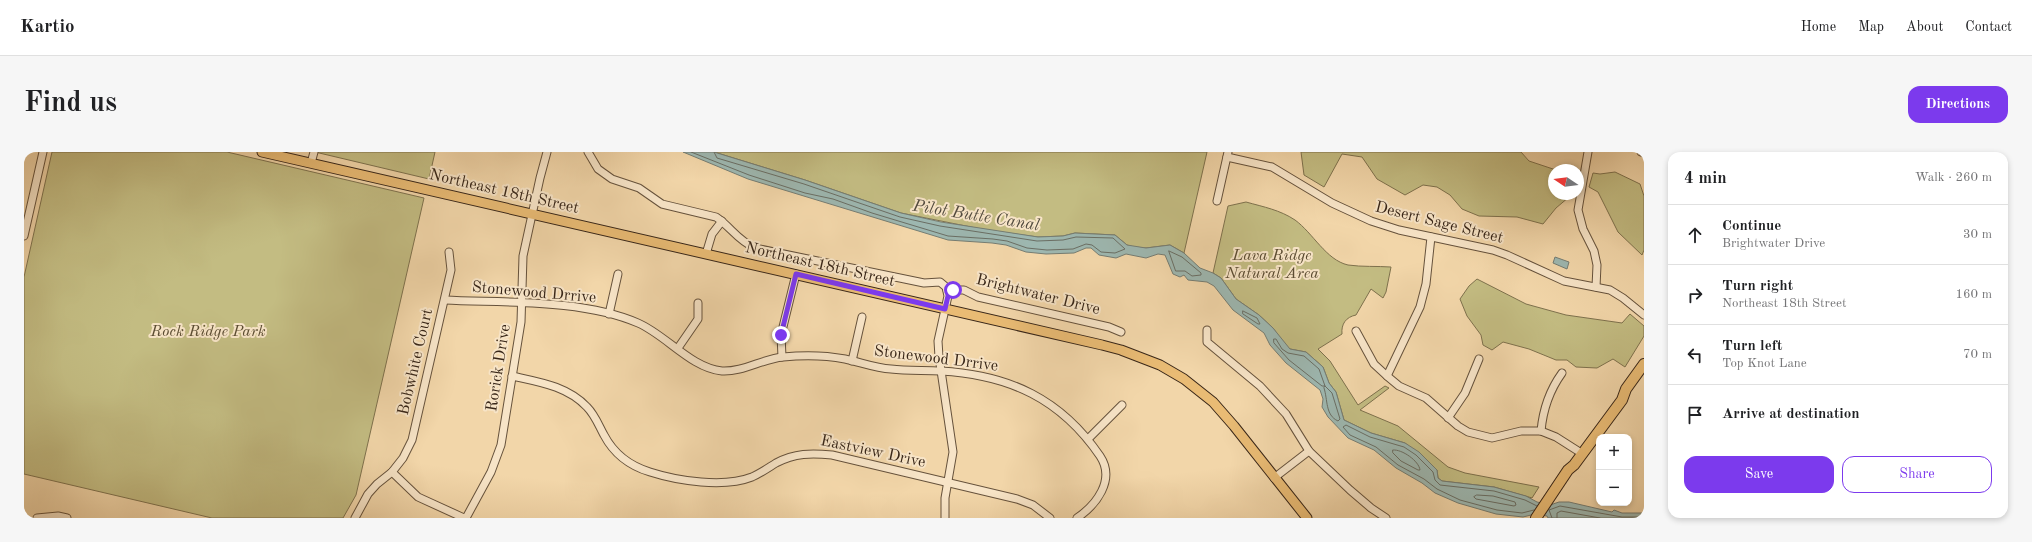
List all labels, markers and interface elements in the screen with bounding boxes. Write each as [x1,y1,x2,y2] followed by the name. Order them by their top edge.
[20,18,75,37] text: Kartio
[1801,20,1836,34] text: Home
[1858,20,1884,34] text: Map
[1906,20,1943,34] text: About
[1965,20,2012,34] text: Contact
[1908,86,2008,123] button: Directions
[24,90,117,118] text: Find us
[1548,164,1584,200] north arrow
[428,167,581,217] street label: Northeast 18th Street
[1684,170,1727,187] text: 4 min
[1915,171,1992,184] text: Walk · 260 m
[910,197,1041,234] water label: Pilot Butte Canal
[1373,199,1505,247] street label: Desert Sage Street
[1722,219,1781,234] text: Continue
[1684,224,1706,246] icon: ahead
[1963,228,1992,241] text: 30 m
[1722,237,1825,250] text: Brightwater Drive
[744,240,897,290] street label: Northeast 18th Street
[1224,248,1319,282] park label: Lava Ridge Natural Area
[974,272,1102,318] street label: Brightwater Drive
[1722,279,1793,294] text: Turn right
[471,280,597,306] street label: Stonewood Drrive
[944,281,962,299] route start
[1684,284,1706,306] icon: right
[1955,288,1992,301] text: 160 m
[1722,297,1846,310] text: Northeast 18th Street
[396,307,436,417] street label: Bobwhite Court
[484,323,514,413] street label: Rorick Drive
[149,324,266,340] park label: Rock Ridge Park
[772,326,790,344] route end
[1722,339,1782,354] text: Turn left
[873,343,999,375] street label: Stonewood Drrive
[1684,344,1706,366] icon: left
[1963,348,1992,361] text: 70 m
[1722,357,1807,370] text: Top Knot Lane
[1684,404,1706,426] icon: arrive
[1722,407,1860,422] text: Arrive at destination
[819,433,927,471] street label: Eastview Drive
[1596,434,1632,506] map controls
[1596,434,1632,470] button: +
[1684,456,1834,493] button: Save
[1842,456,1992,493] button: Share
[1596,470,1632,506] button: −

